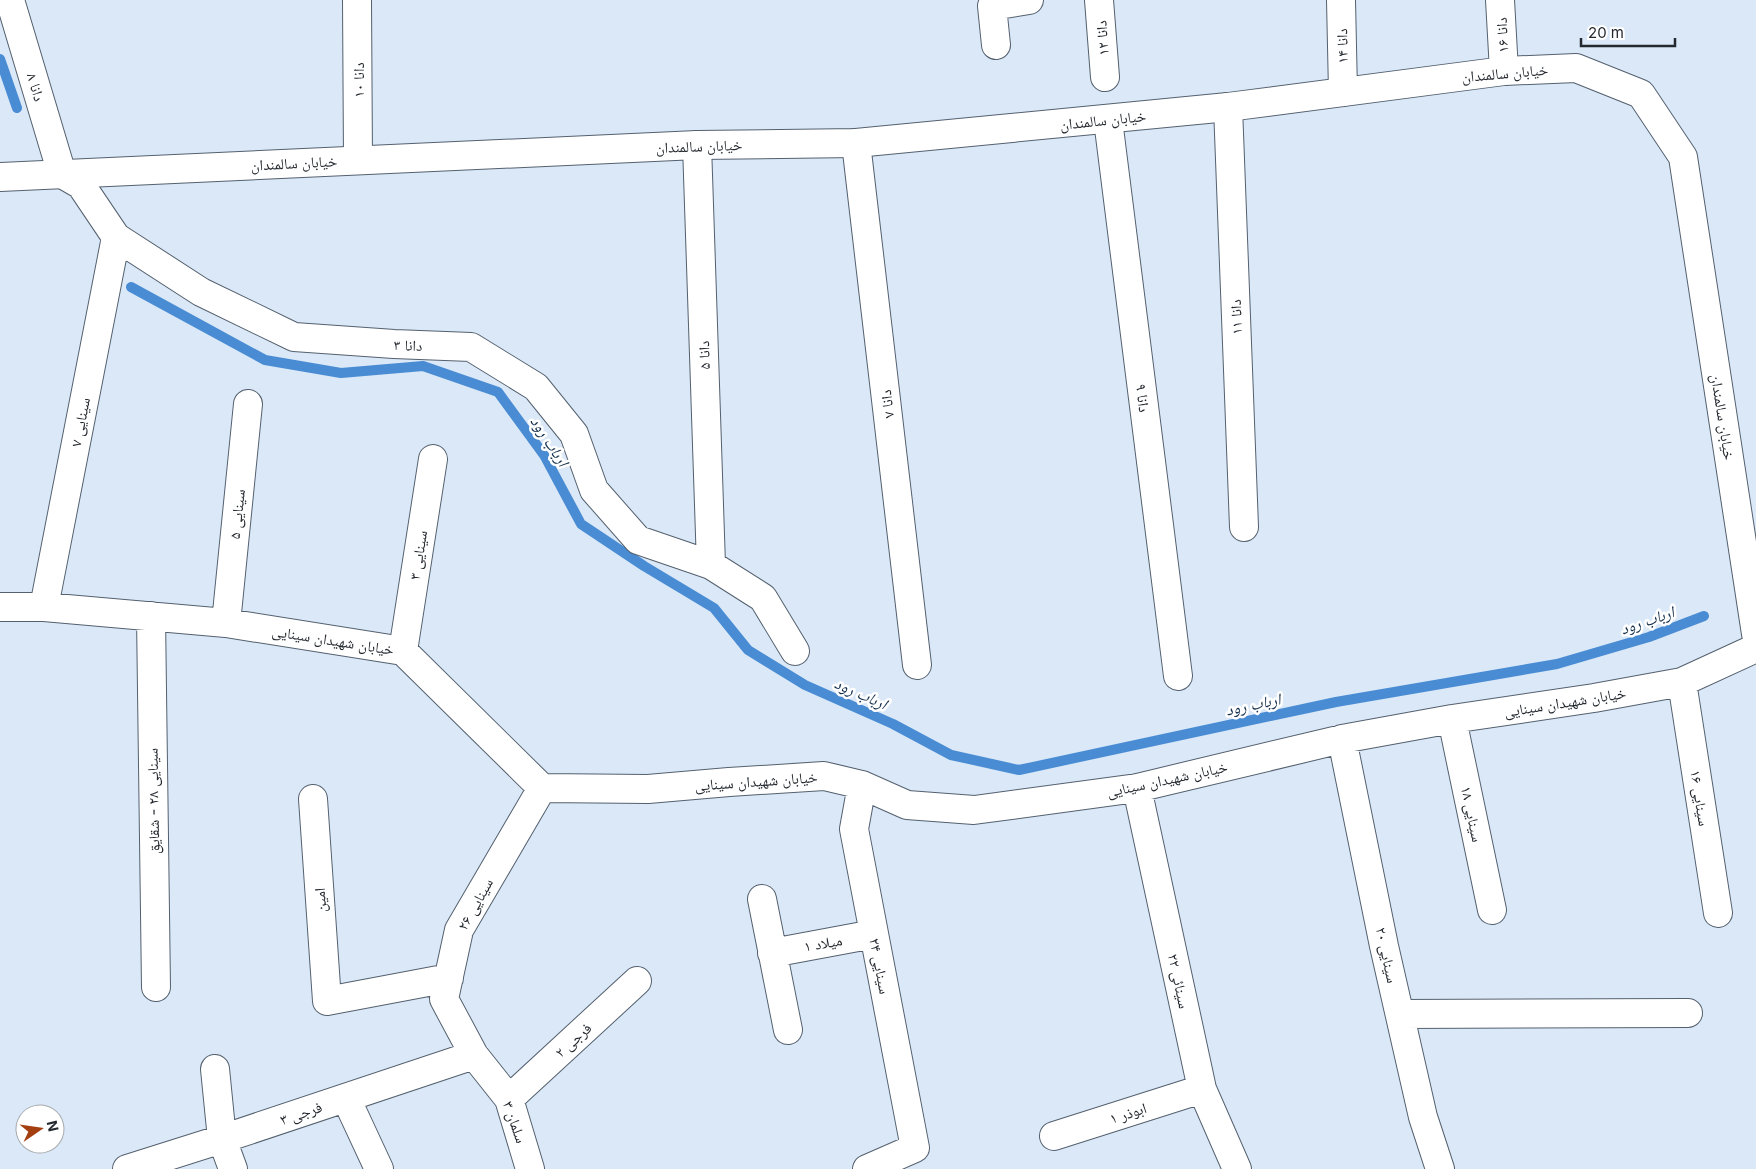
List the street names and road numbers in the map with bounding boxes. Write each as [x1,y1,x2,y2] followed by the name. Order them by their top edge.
[1492,17,1512,53] street label: دانا ۱۶
[1091,20,1113,56] street label: دانا ۱۲
[1332,28,1352,64] street label: دانا ۱۴
[1461,60,1549,87] street label: خیابان سالمندان
[349,62,368,98] street label: دانا ۱۰
[23,71,49,103] street label: دانا ۸
[1059,106,1148,135] street label: خیابان سالمندان
[655,135,743,158] street label: خیابان سالمندان
[250,151,338,176] street label: خیابان سالمندان
[1226,299,1246,335] street label: دانا ۱۱
[393,335,423,355] street label: دانا ۳
[694,340,714,370] street label: دانا ۵
[1706,373,1739,462] street label: خیابان سالمندان
[1132,383,1154,413] street label: دانا ۹
[876,389,898,419] street label: دانا ۷
[66,396,95,448] street label: سینایی ۷
[225,488,250,540] street label: سینایی ۵
[405,529,432,581] street label: سینایی ۳
[270,621,396,660] street label: خیابان شهیدان سینایی
[1503,683,1628,722] street label: خیابان شهیدان سینایی
[143,748,164,854] street label: سینایی ۲۸ - شقایق
[1105,757,1230,802] street label: خیابان شهیدان سینایی
[694,767,819,796] street label: خیابان شهیدان سینایی
[1685,769,1714,828] street label: سینایی ۱۶
[1456,784,1487,844] street label: سینایی ۱۸
[453,875,498,934] street label: سینایی ۲۶
[310,887,331,913] street label: امین
[1371,925,1402,985] street label: سینایی ۲۰
[802,930,844,956] street label: میلاد ۱
[864,936,895,996] street label: سینایی ۲۴
[1163,952,1194,1010] street label: سینائی ۲۲
[551,1018,596,1062] street label: فرجی ۲
[277,1097,325,1130] street label: فرجی ۳
[498,1098,531,1146] street label: سلمان ۳
[1107,1098,1149,1128] street label: ابوذر ۱

